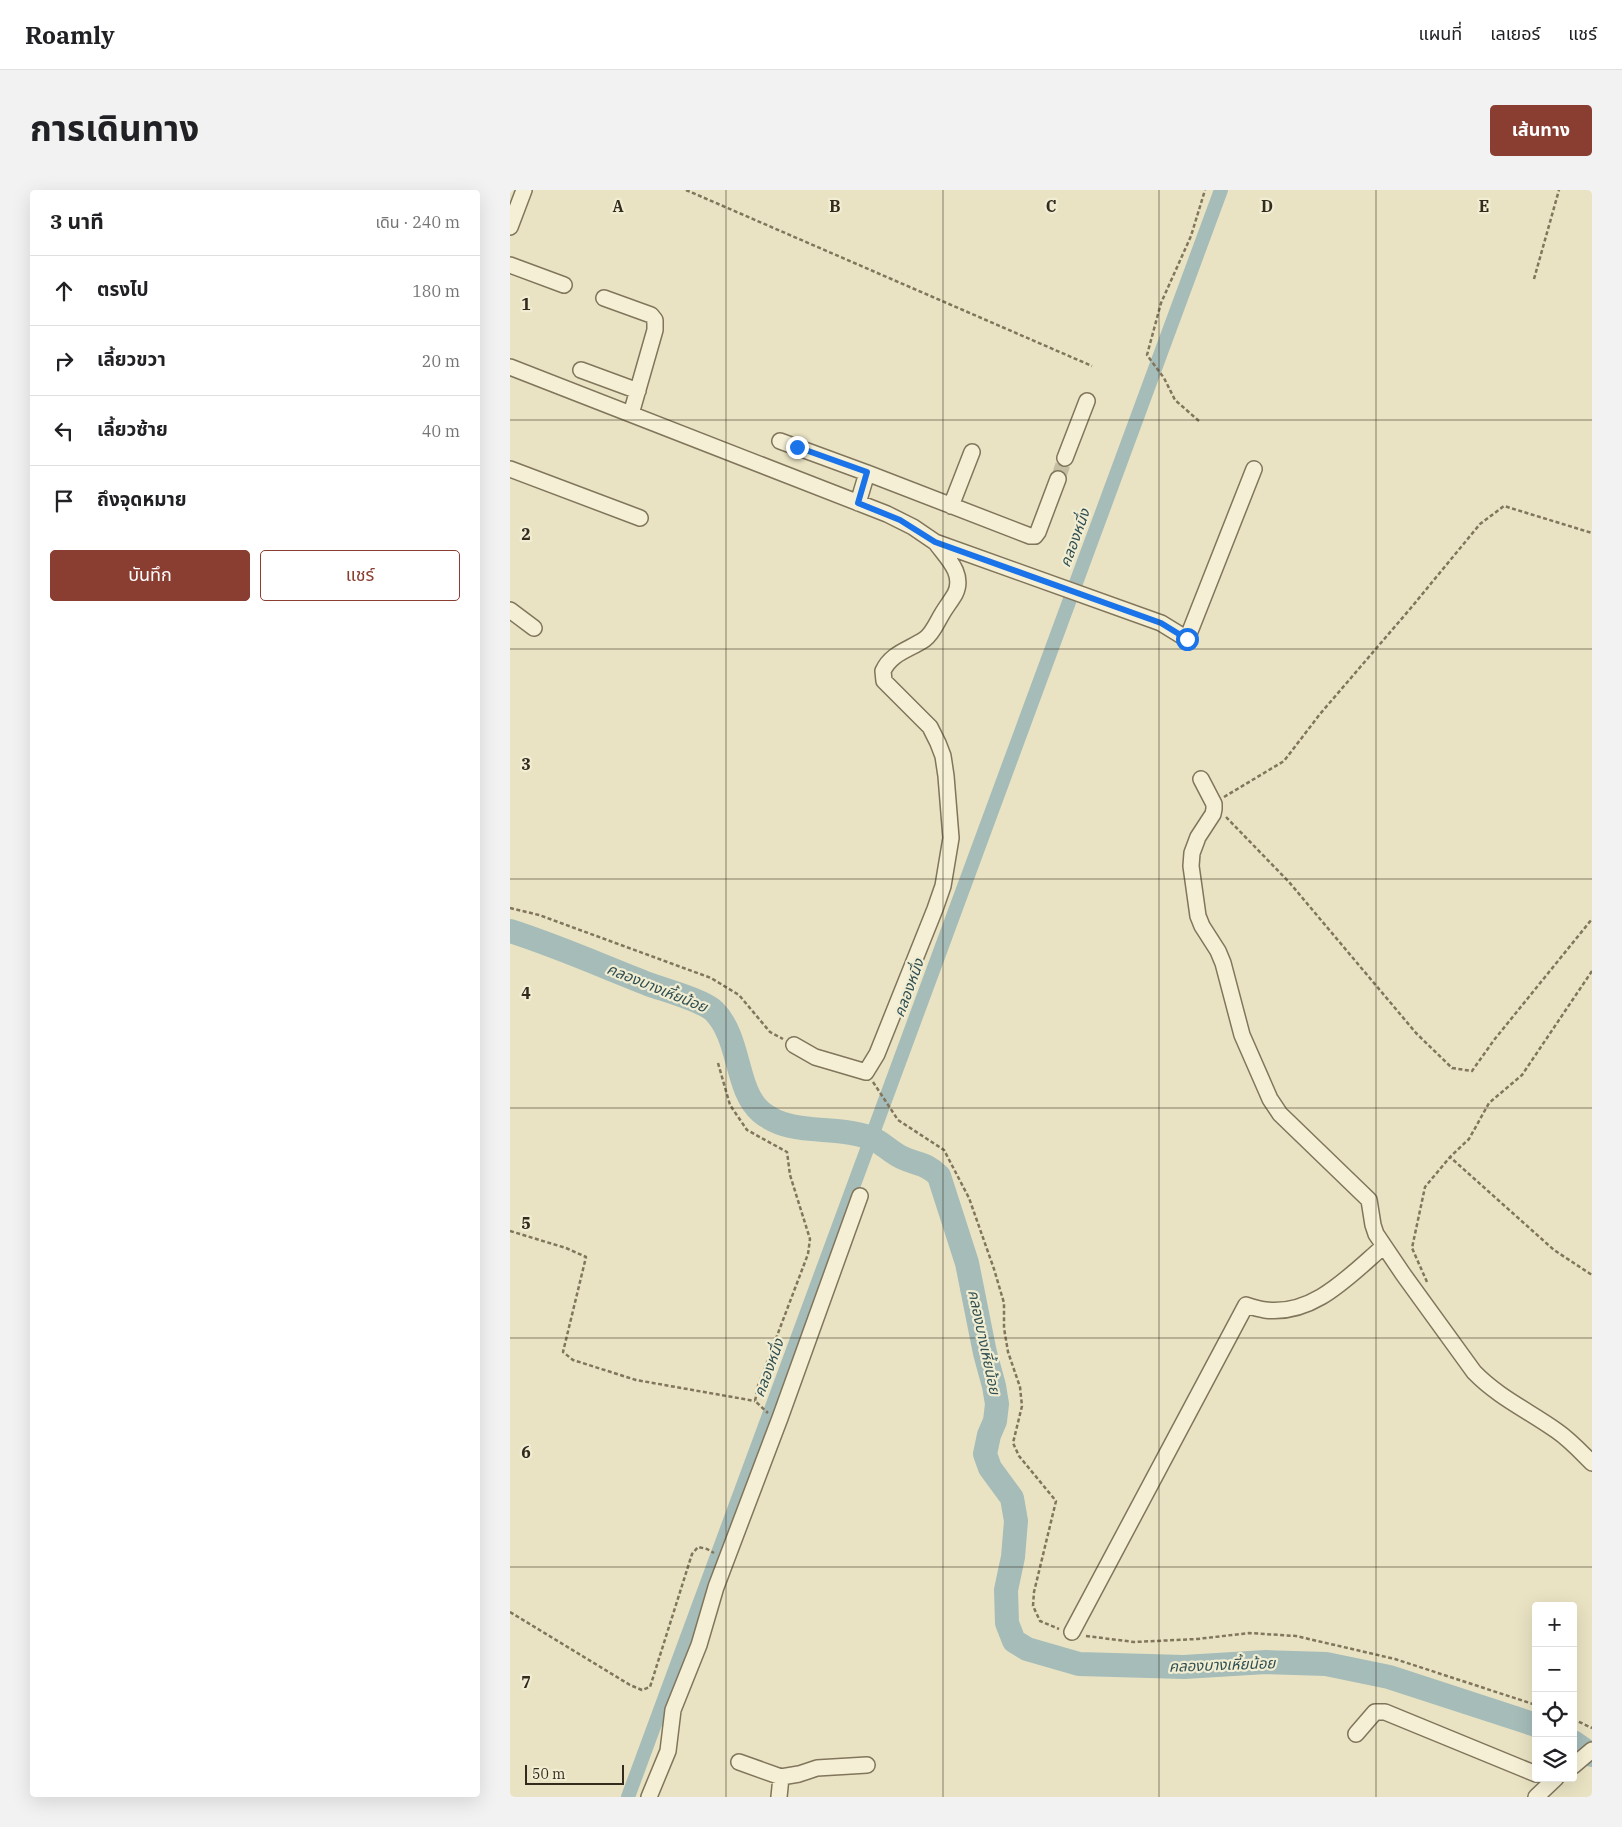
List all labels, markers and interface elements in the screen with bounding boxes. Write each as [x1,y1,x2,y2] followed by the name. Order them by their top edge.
[25,19,115,51] text: Roamly
[1418,22,1462,45] text: แผนที่
[1490,22,1540,45] text: เลเยอร์
[1568,22,1597,45] text: แชร์
[30,105,199,151] text: การเดินทาง
[1490,105,1592,156] button: เส้นทาง
[612,196,624,216] text: A
[829,196,841,216] text: B
[1046,196,1056,216] text: C
[1261,196,1273,216] text: D
[1479,196,1489,216] text: E
[50,207,104,235] text: 3 นาที
[375,212,460,232] text: เดิน · 240 m
[50,277,78,305] icon: ahead
[97,277,149,301] text: ตรงไป
[412,281,460,301] text: 180 m
[521,294,531,314] text: 1
[50,347,78,375] icon: right
[97,347,166,371] text: เลี้ยวขวา
[422,351,460,371] text: 20 m
[50,417,78,445] icon: left
[97,417,168,441] text: เลี้ยวซ้าย
[422,421,460,441] text: 40 m
[786,436,809,459] route end
[50,487,78,515] icon: arrive
[97,487,187,511] text: ถึงจุดหมาย
[1054,505,1094,570] water label: คลองหนึ่ง
[521,524,531,544] text: 2
[50,550,250,601] button: บันทึก
[260,550,460,601] button: แชร์
[1176,628,1199,651] route start
[521,754,531,774] text: 3
[888,955,928,1020] water label: คลองหนึ่ง
[604,958,711,1017] water label: คลองบางเหี้ยน้อย
[521,983,531,1003] text: 4
[521,1213,531,1233] text: 5
[964,1288,1006,1397] water label: คลองบางเหี้ยน้อย
[748,1335,788,1400] water label: คลองหนึ่ง
[521,1442,531,1462] text: 6
[1532,1602,1577,1782] map controls
[1532,1602,1577,1647] button: +
[1532,1647,1577,1692] button: −
[1168,1652,1277,1676] water label: คลองบางเหี้ยน้อย
[521,1672,531,1692] text: 7
[1532,1692,1577,1737] button: locate
[1532,1737,1577,1782] button: layers
[525,1762,624,1785] scale bar
[532,1765,565,1783] text: 50 m

